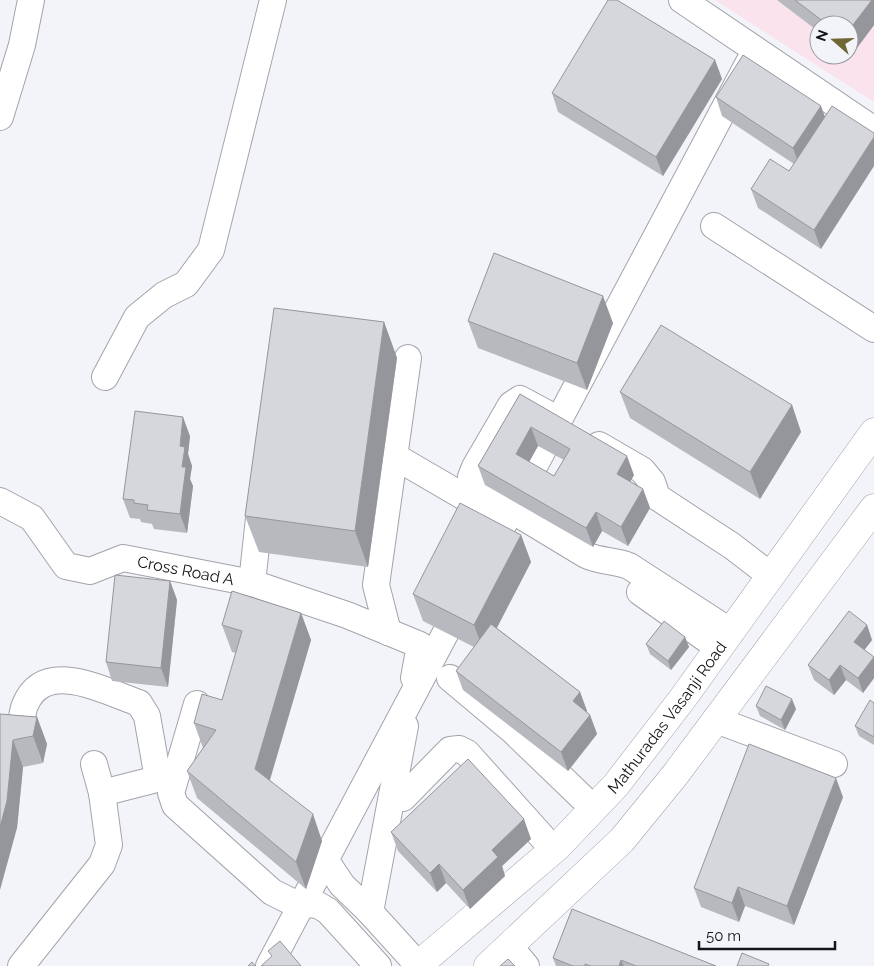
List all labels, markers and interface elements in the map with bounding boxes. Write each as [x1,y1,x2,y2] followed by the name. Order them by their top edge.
[809,15,859,65] north arrow
[812,28,831,43] text: N
[136,551,236,589] street label: Cross Road A
[604,638,730,797] street label: Mathuradas Vasanji Road
[699,918,835,950] scale bar
[706,927,741,945] text: 50 m

